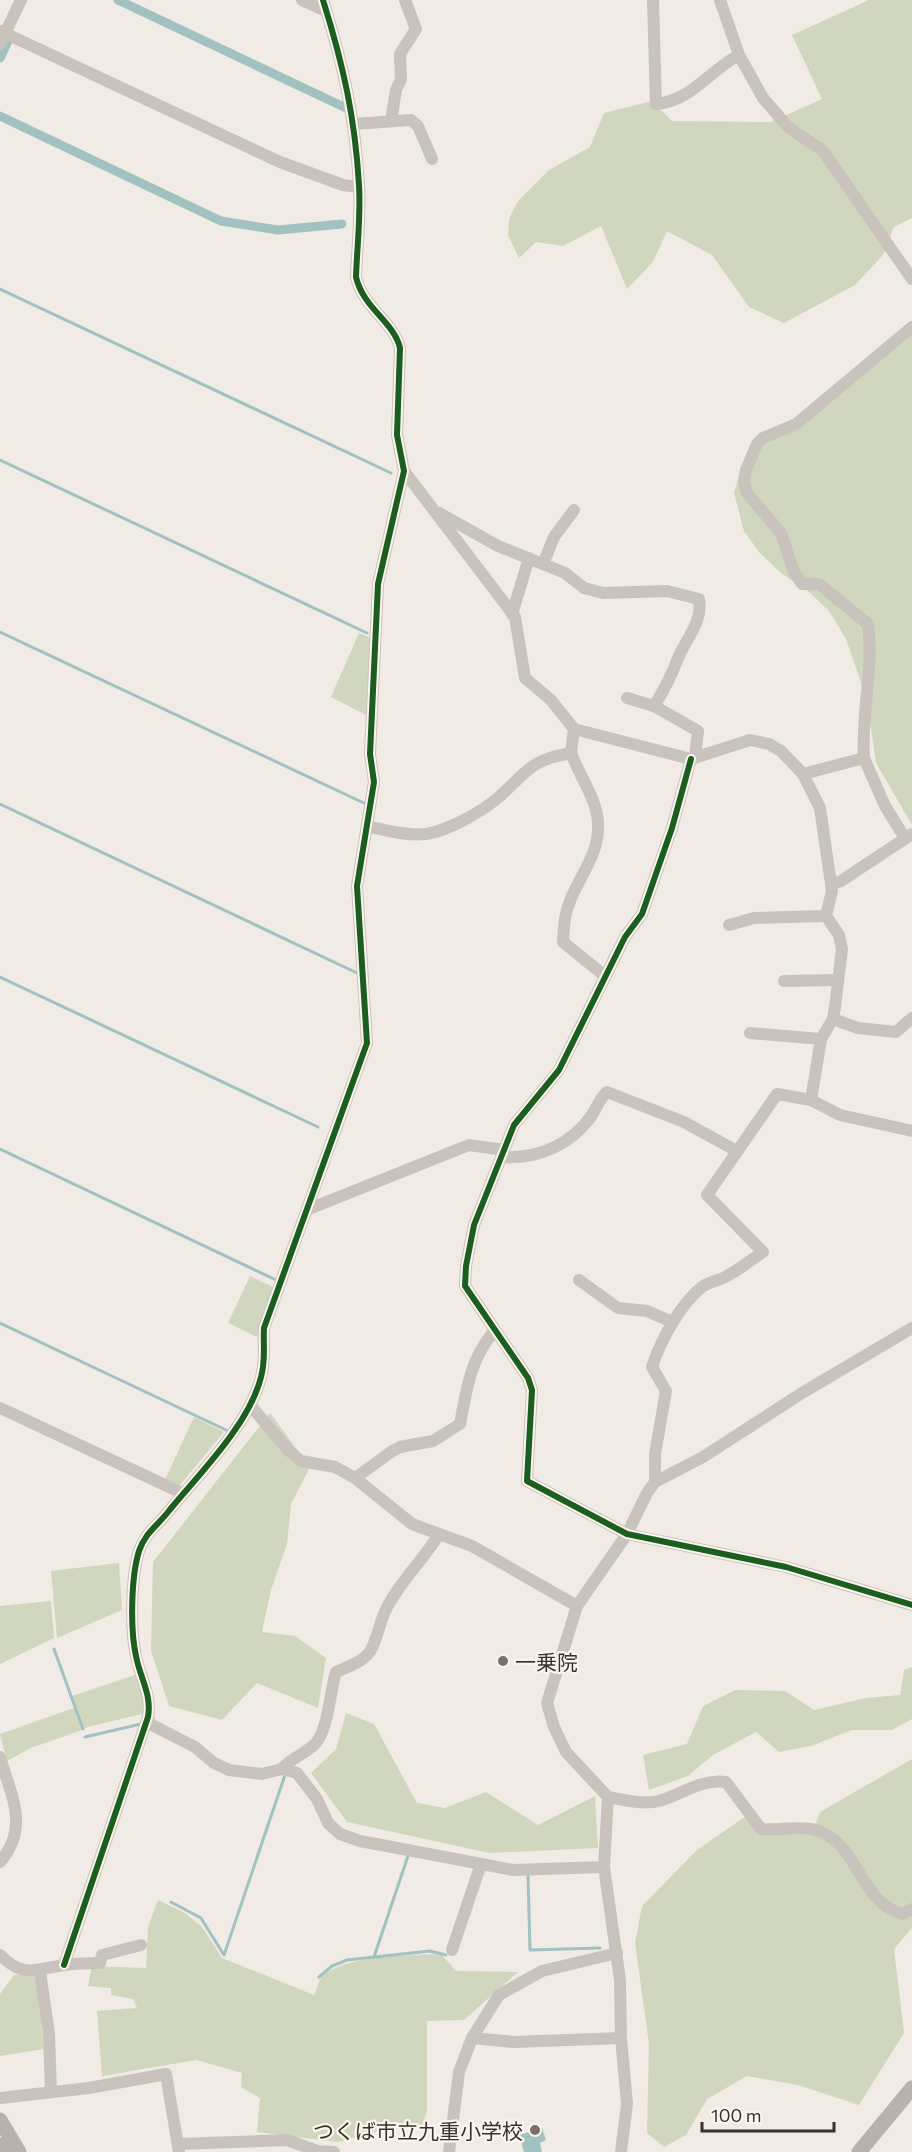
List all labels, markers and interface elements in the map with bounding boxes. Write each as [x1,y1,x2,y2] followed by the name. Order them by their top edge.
[515,1649,578,1674] place label: 一乗院
[496,1654,510,1668] marker: 一乗院
[702,2095,834,2133] scale bar
[711,2104,761,2126] text: 100 m
[313,2118,523,2143] place label: つくば市立九重小学校
[528,2123,542,2137] marker: つくば市立九重小学校

